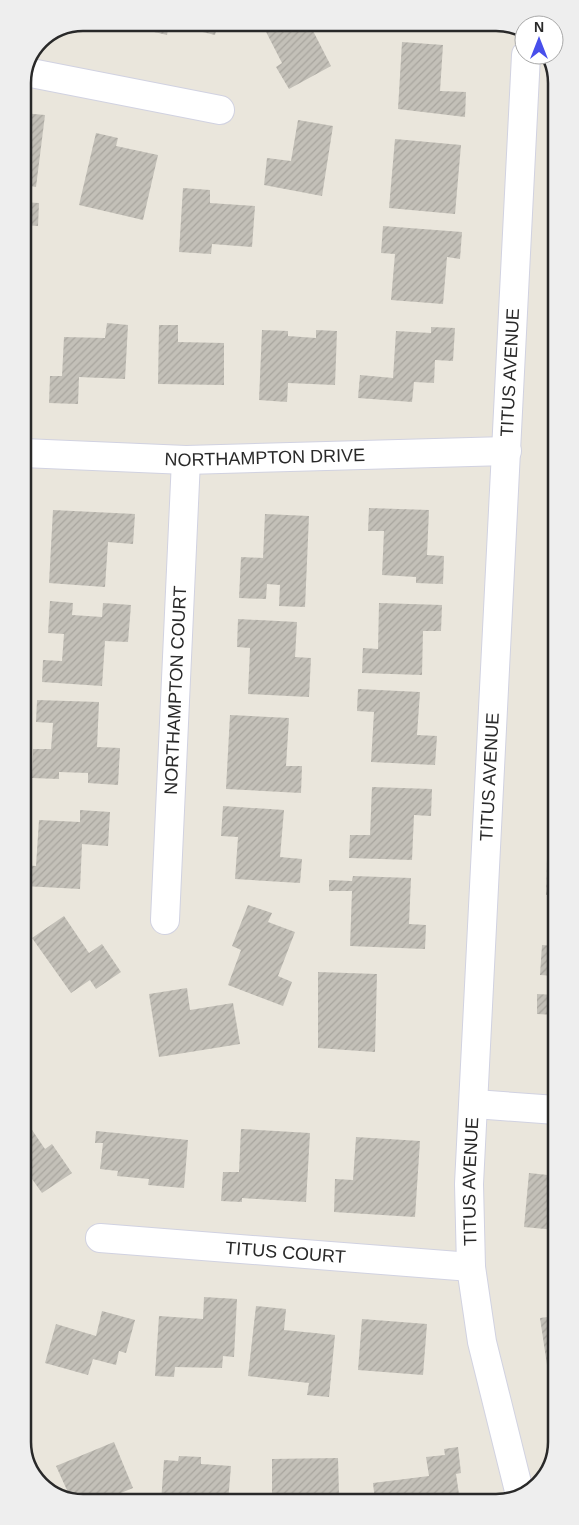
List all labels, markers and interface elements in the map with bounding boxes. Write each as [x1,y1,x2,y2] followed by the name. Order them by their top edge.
[514,15,564,65] north arrow
[534,19,544,35] text: N
[497,308,523,437] street label: TITUS AVENUE
[164,445,365,470] street label: NORTHAMPTON DRIVE
[161,585,190,795] street label: NORTHAMPTON COURT
[476,712,503,842] street label: TITUS AVENUE
[459,1117,482,1246] street label: TITUS AVENUE
[224,1238,346,1267] street label: TITUS COURT

